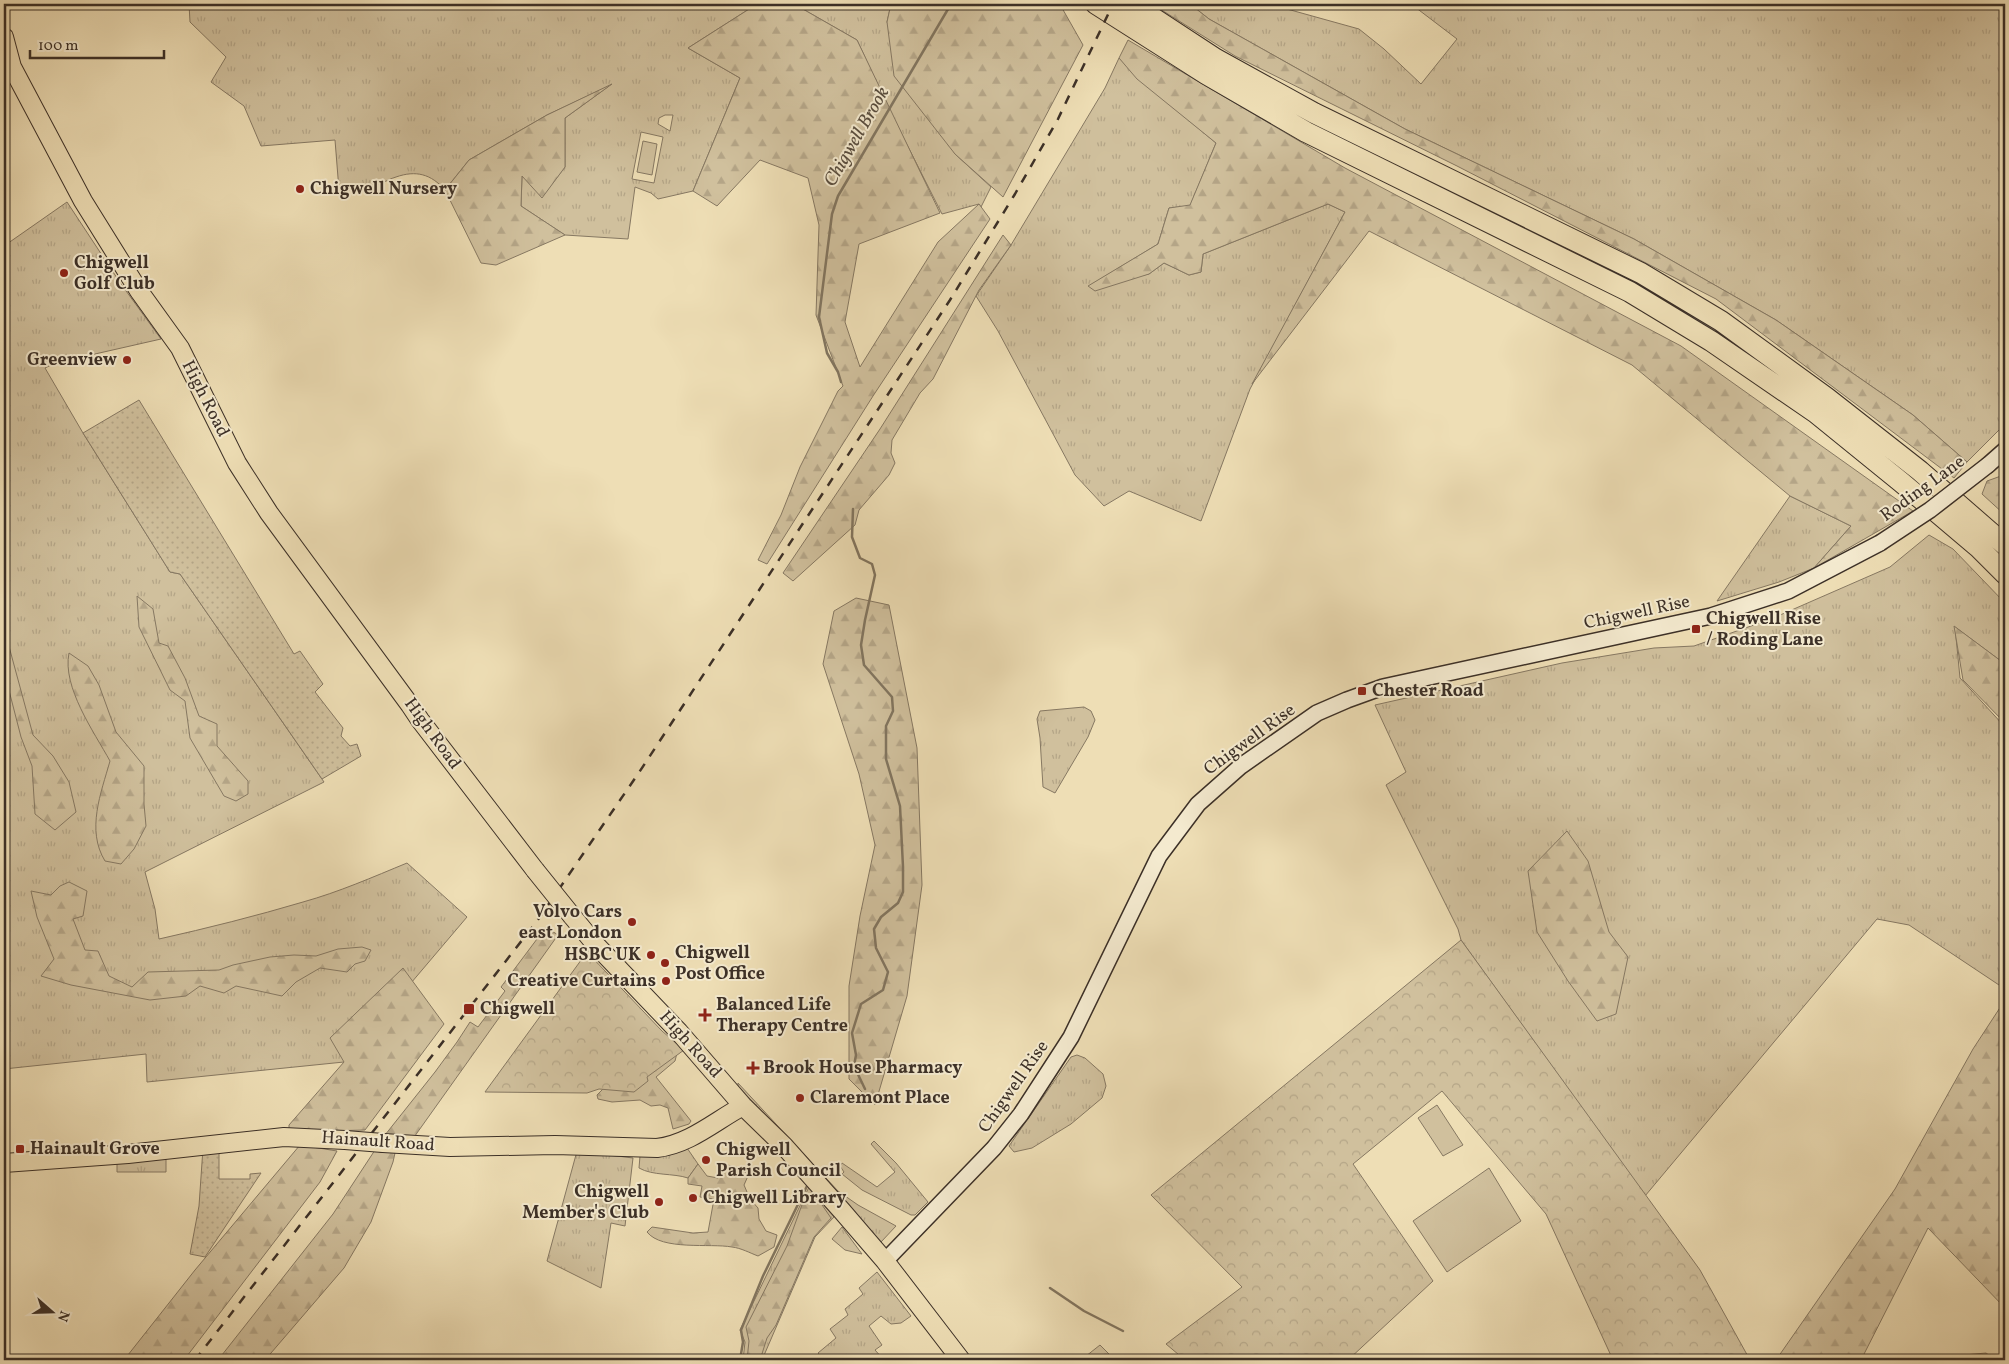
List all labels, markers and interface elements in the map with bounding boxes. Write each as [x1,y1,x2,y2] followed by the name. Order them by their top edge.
[30,28,164,60] scale bar
[38,36,78,57] text: 100 m
[818,82,896,192] water label: Chigwell Brook
[310,177,457,202] place label: Chigwell Nursery
[294,183,306,195] marker: Chigwell Nursery
[74,251,155,297] place label: Chigwell Golf Club
[58,267,70,279] marker: Chigwell Golf Club
[27,348,117,373] place label: Greenview
[121,354,133,366] marker: Greenview
[175,356,235,442] street label: High Road
[1876,450,1970,528] street label: Roding Lane
[1582,590,1692,636] street label: Chigwell Rise
[1706,607,1823,653] place label: Chigwell Rise / Roding Lane
[1690,623,1702,635] marker: Chigwell Rise / Roding Lane
[1372,679,1484,704] place label: Chester Road
[1356,685,1368,697] marker: Chester Road
[397,693,467,775] street label: High Road
[1199,698,1301,782] street label: Chigwell Rise
[519,900,622,946] place label: Volvo Cars east London
[626,916,638,928] marker: Volvo Cars east London
[675,941,765,987] place label: Chigwell Post Office
[564,943,641,968] place label: HSBC UK
[645,949,657,961] marker: HSBC UK
[659,957,671,969] marker: Chigwell Post Office
[507,969,656,994] place label: Creative Curtains
[660,975,672,987] marker: Creative Curtains
[716,993,848,1039] place label: Balanced Life Therapy Centre
[480,997,555,1022] place label: Chigwell
[462,1002,476,1016] marker: Chigwell
[653,1006,727,1084] street label: High Road
[698,1008,712,1022] marker: Balanced Life Therapy Centre
[973,1036,1055,1138] street label: Chigwell Rise
[763,1056,962,1081] place label: Brook House Pharmacy
[747,1062,759,1074] marker: Brook House Pharmacy
[810,1086,950,1111] place label: Claremont Place
[794,1092,806,1104] marker: Claremont Place
[320,1126,436,1158] street label: Hainault Road
[30,1137,160,1162] place label: Hainault Grove
[716,1138,841,1184] place label: Chigwell Parish Council
[14,1143,26,1155] marker: Hainault Grove
[700,1154,712,1166] marker: Chigwell Parish Council
[522,1180,649,1226] place label: Chigwell Member's Club
[703,1186,846,1211] place label: Chigwell Library
[687,1192,699,1204] marker: Chigwell Library
[653,1196,665,1208] marker: Chigwell Member's Club
[28,1286,78,1336] north arrow
[52,1308,73,1324] text: N

